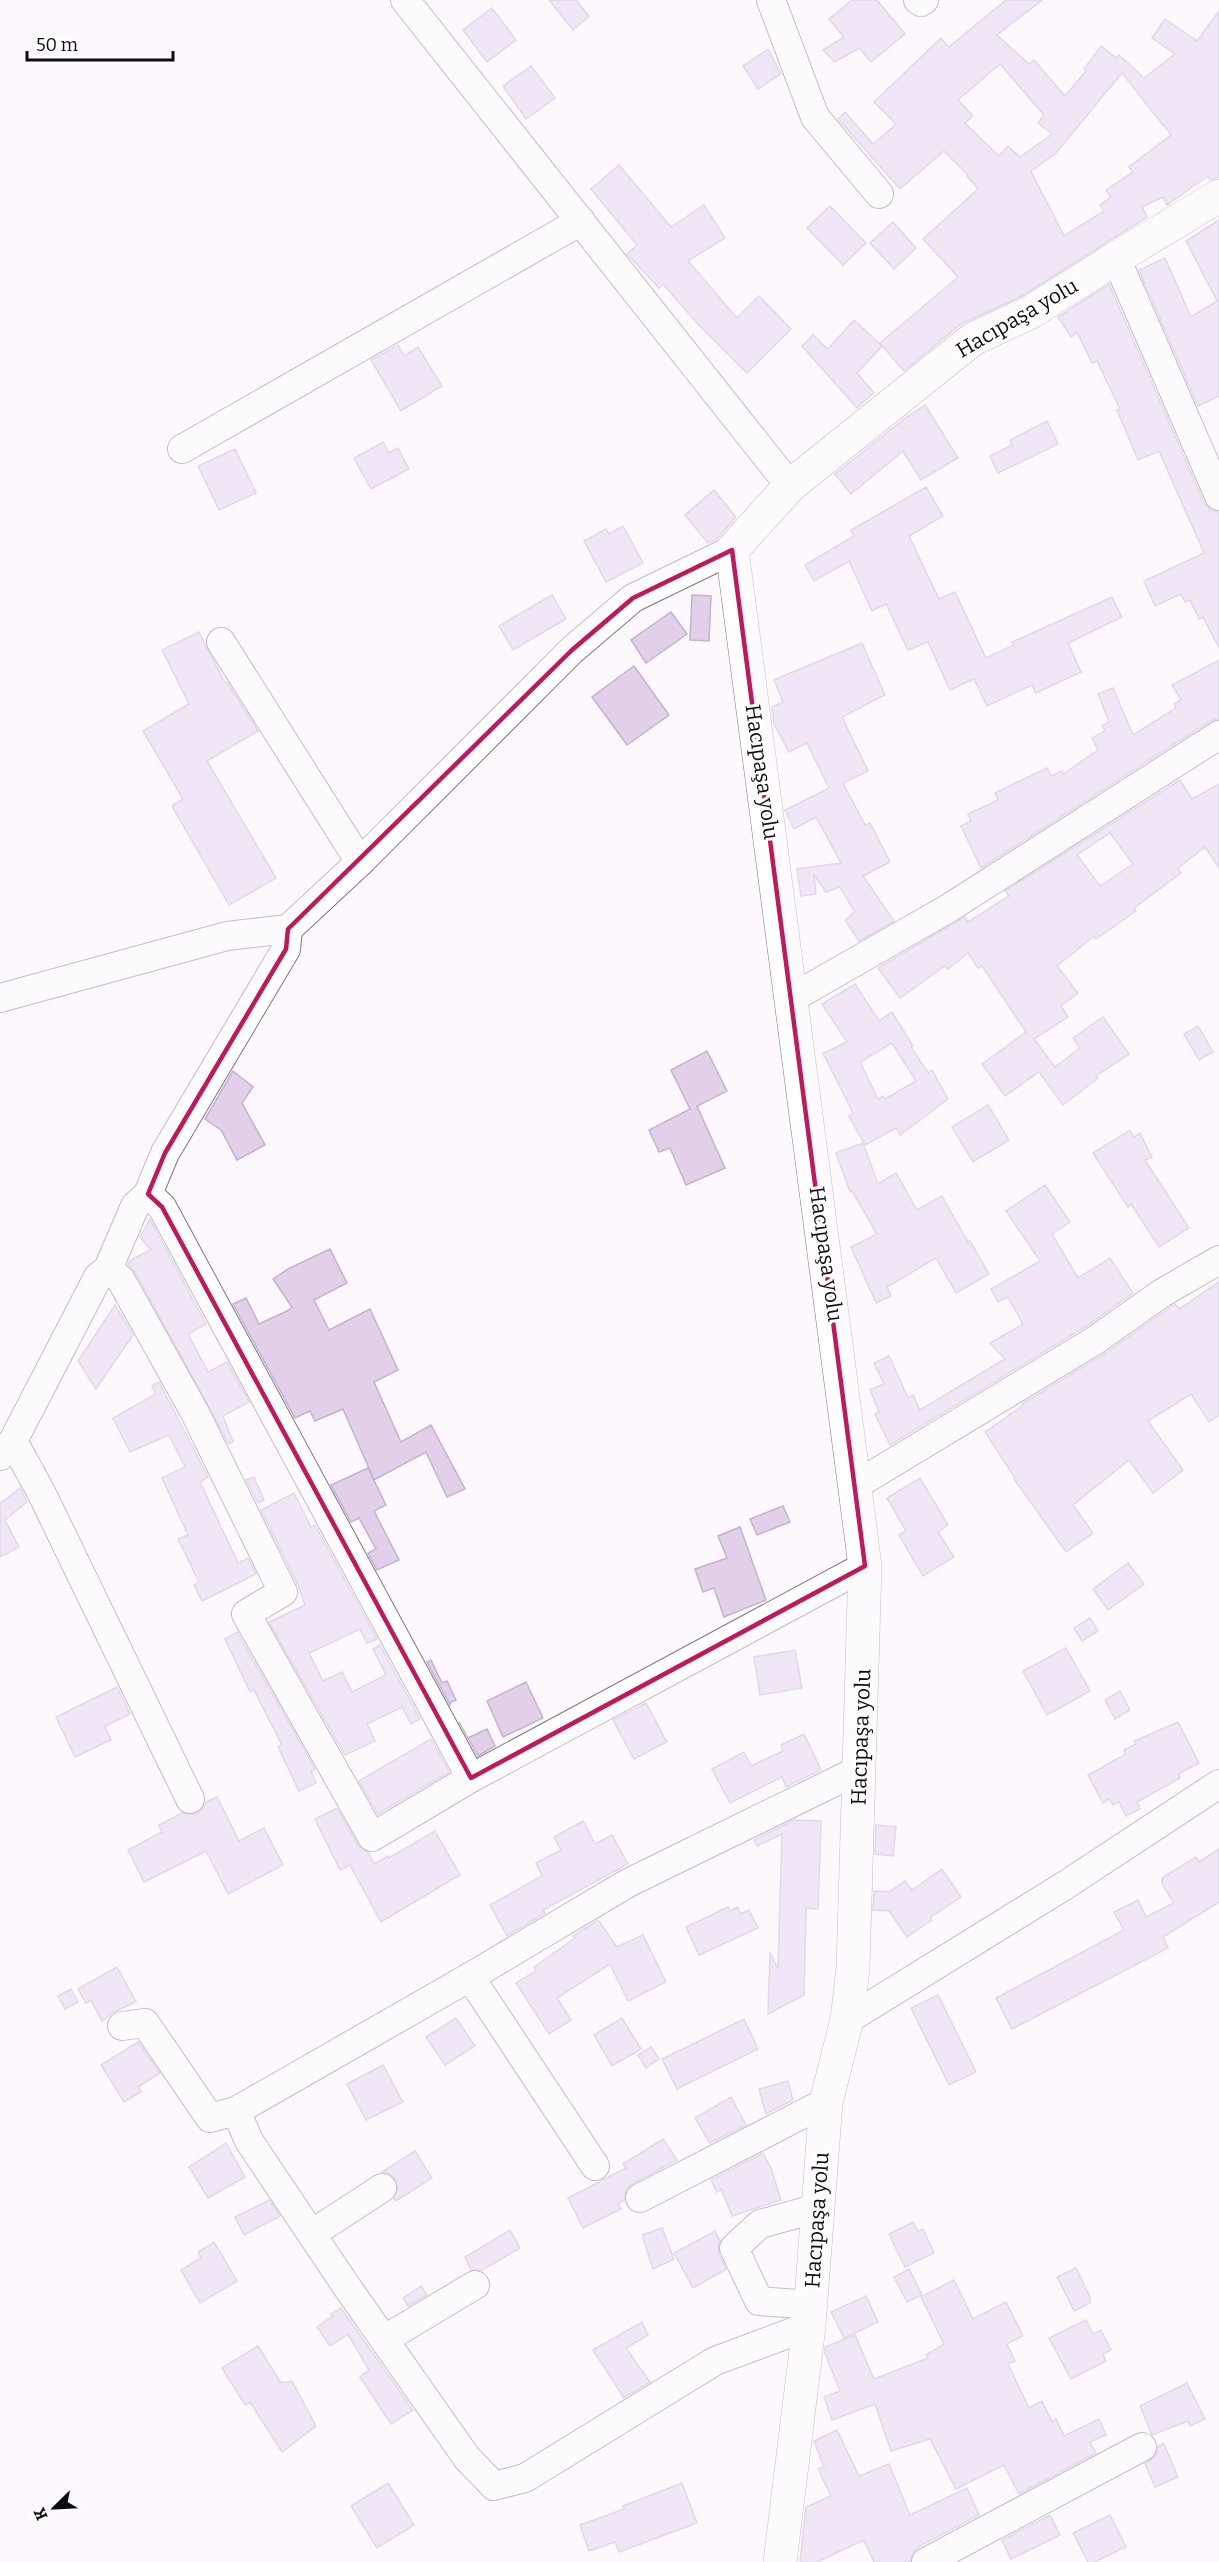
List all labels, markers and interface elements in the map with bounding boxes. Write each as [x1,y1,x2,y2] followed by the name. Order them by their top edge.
[27,24,172,62] scale bar
[36,34,78,56] text: 50 m
[951,273,1083,363] street label: Hacıpaşa yolu
[740,703,784,841] street label: Hacıpaşa yolu
[804,1185,848,1323] street label: Hacıpaşa yolu
[846,1668,876,1806] street label: Hacıpaşa yolu
[799,2151,835,2289] street label: Hacıpaşa yolu
[24,2478,84,2538] north arrow
[30,2504,52,2523] text: K

